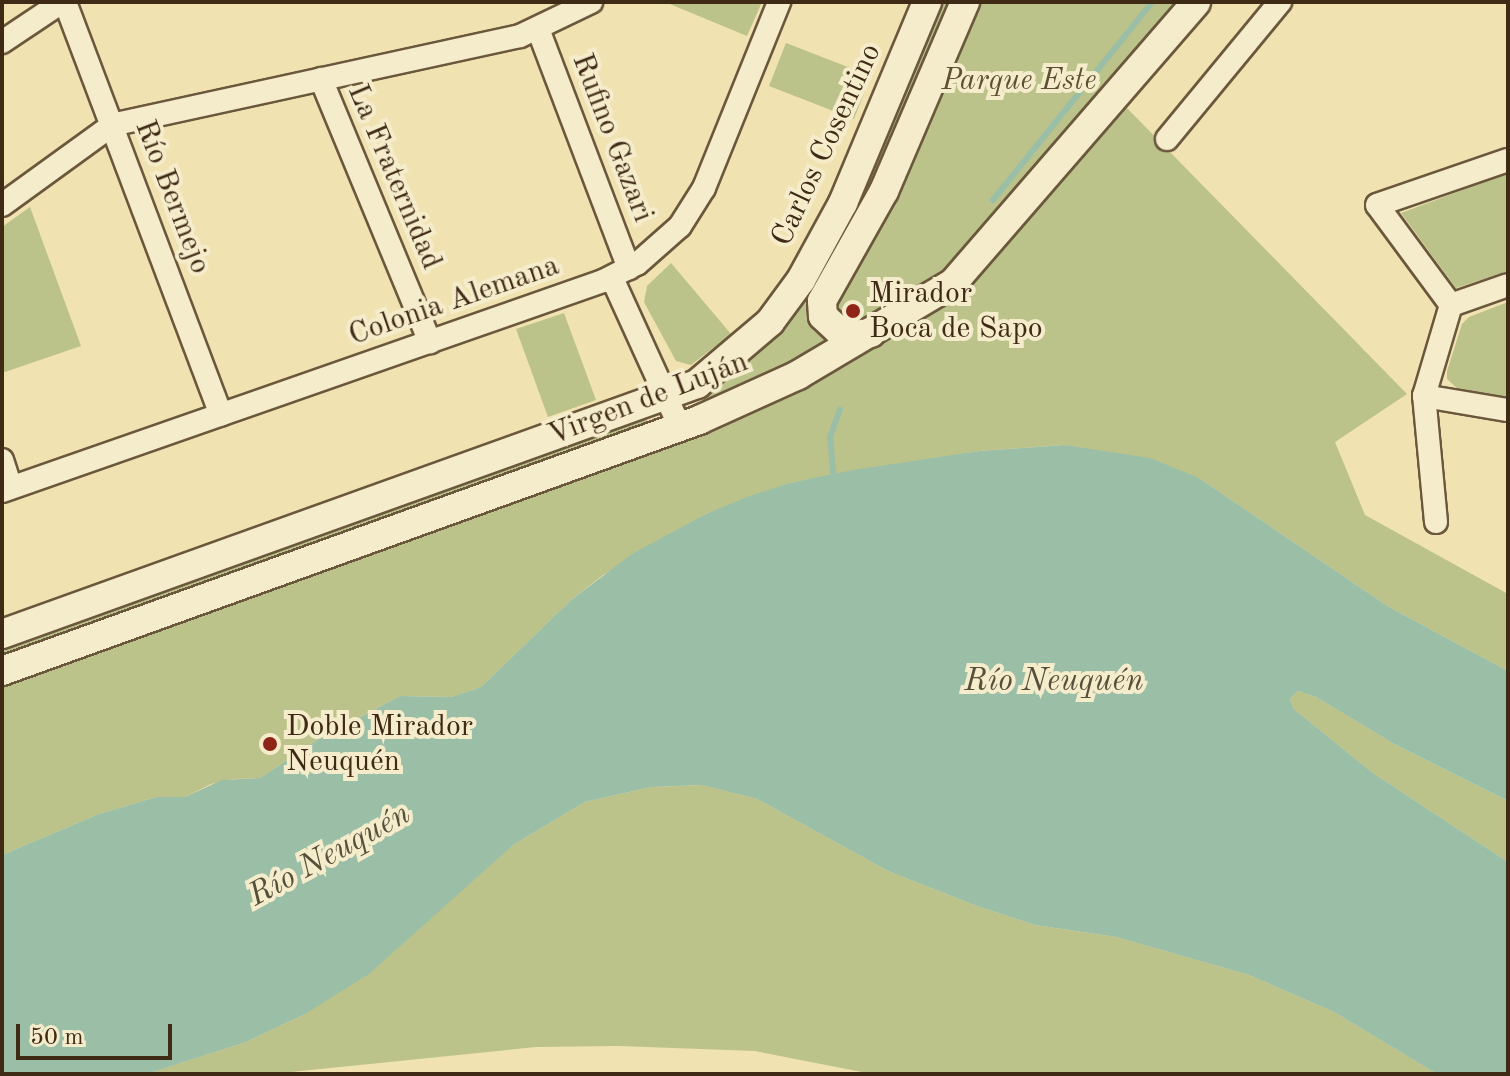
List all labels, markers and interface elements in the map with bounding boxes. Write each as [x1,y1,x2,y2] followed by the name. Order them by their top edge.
[764,38,890,252] street label: Carlos Cosentino
[563,49,661,227] street label: Rufino Gazari
[941,63,1097,99] park label: Parque Este
[339,79,449,275] street label: La Fraternidad
[126,115,218,279] street label: Río Bermejo
[344,248,564,354] street label: Colonia Alemana
[869,276,1043,346] place label: Mirador Boca de Sapo
[844,302,862,320] marker: Mirador Boca de Sapo
[543,344,753,454] street label: Virgen de Luján
[964,663,1144,701] water label: Río Neuquén
[286,709,473,780] place label: Doble Mirador Neuquén
[261,735,279,753] marker: Doble Mirador Neuquén
[242,796,418,916] water label: Río Neuquén
[20,1008,176,1058] scale bar
[30,1026,84,1050] text: 50 m

